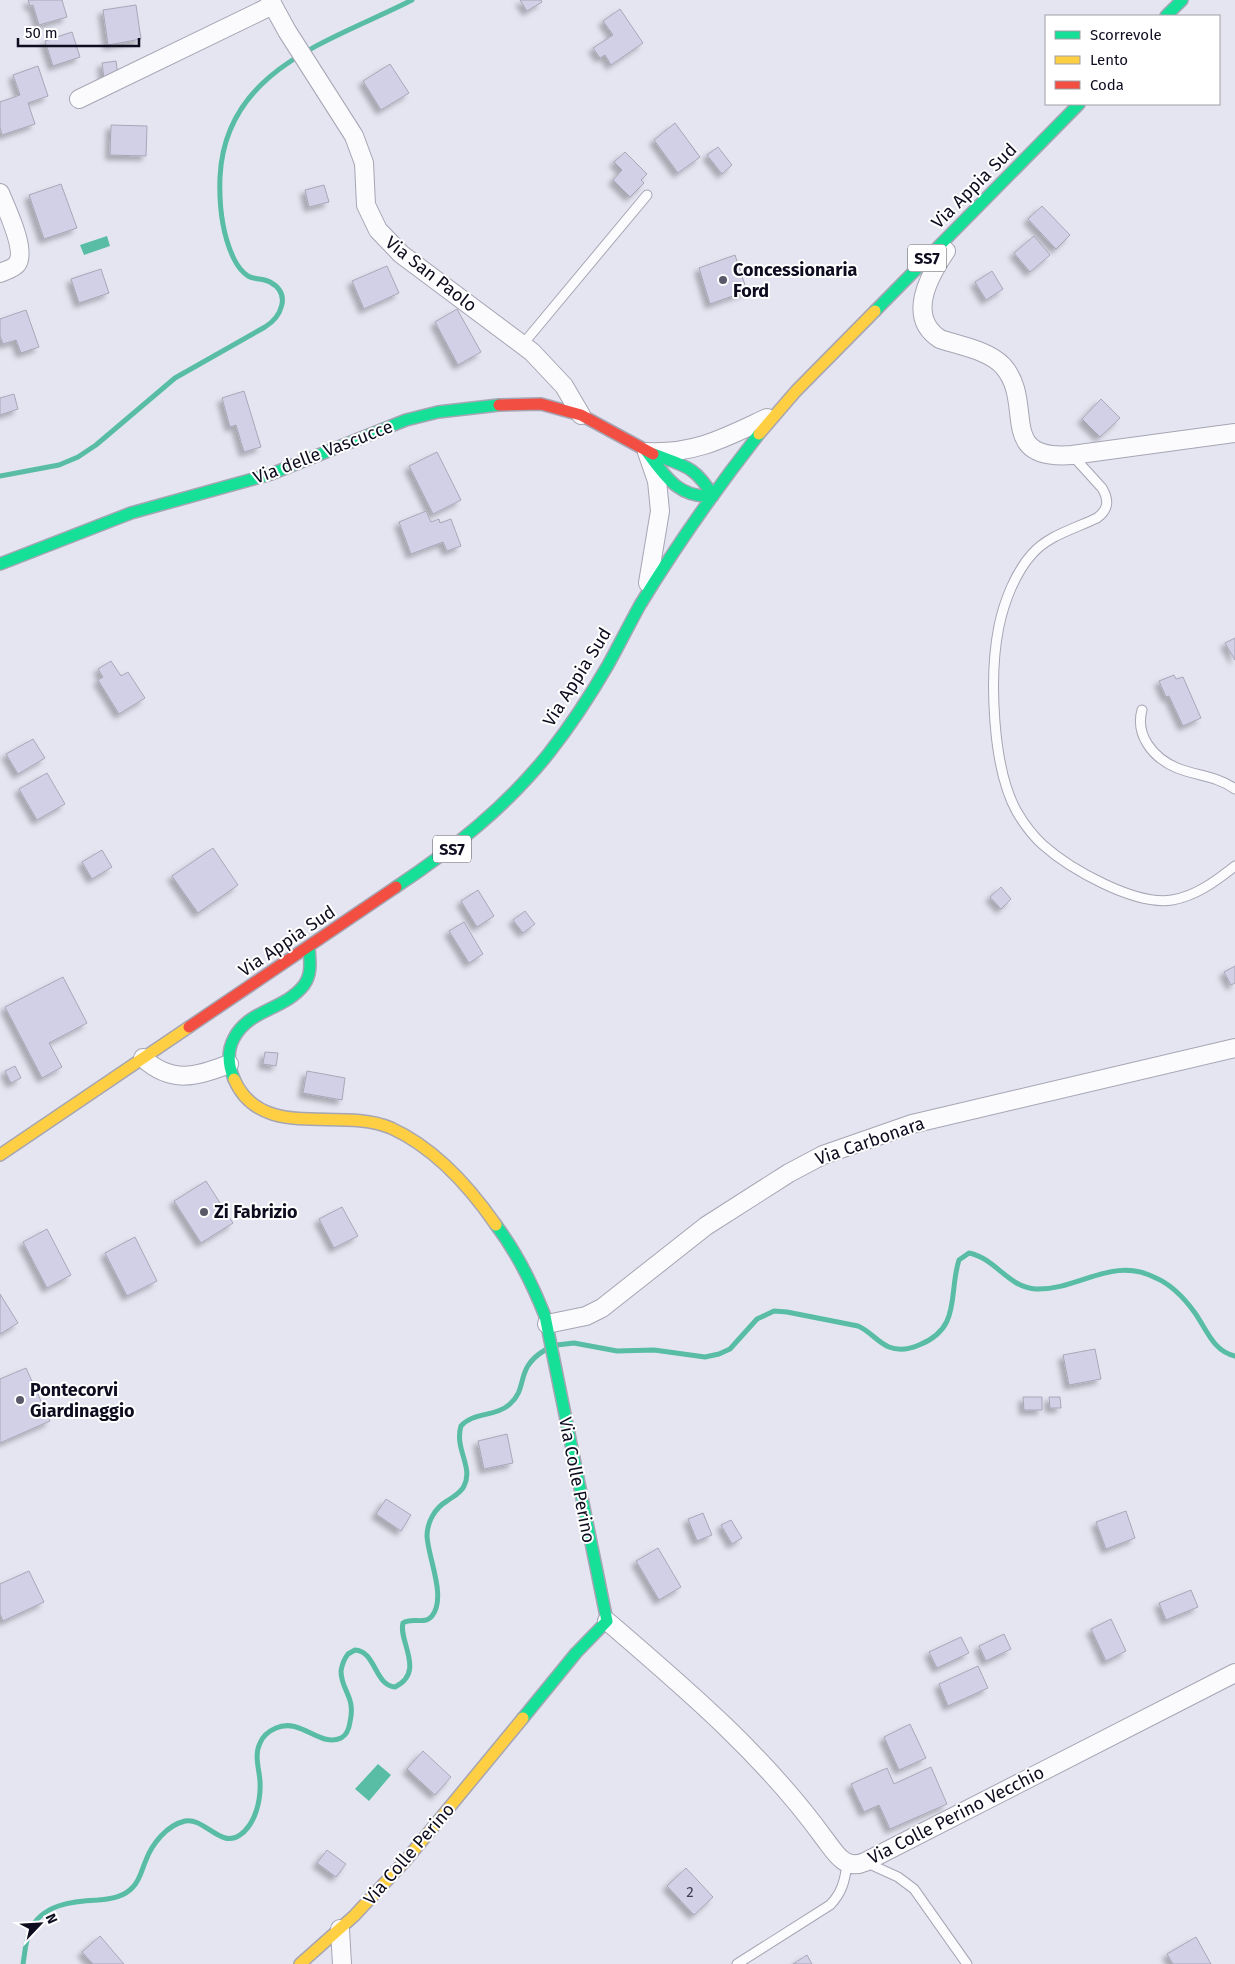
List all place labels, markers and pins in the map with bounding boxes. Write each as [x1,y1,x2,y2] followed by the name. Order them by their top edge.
[733,259,857,302] place label: Concessionaria Ford
[717,274,729,286] marker: Concessionaria Ford
[214,1201,298,1223] place label: Zi Fabrizio
[198,1206,210,1218] marker: Zi Fabrizio
[30,1379,135,1422] place label: Pontecorvi Giardinaggio
[14,1394,26,1406] marker: Pontecorvi Giardinaggio

